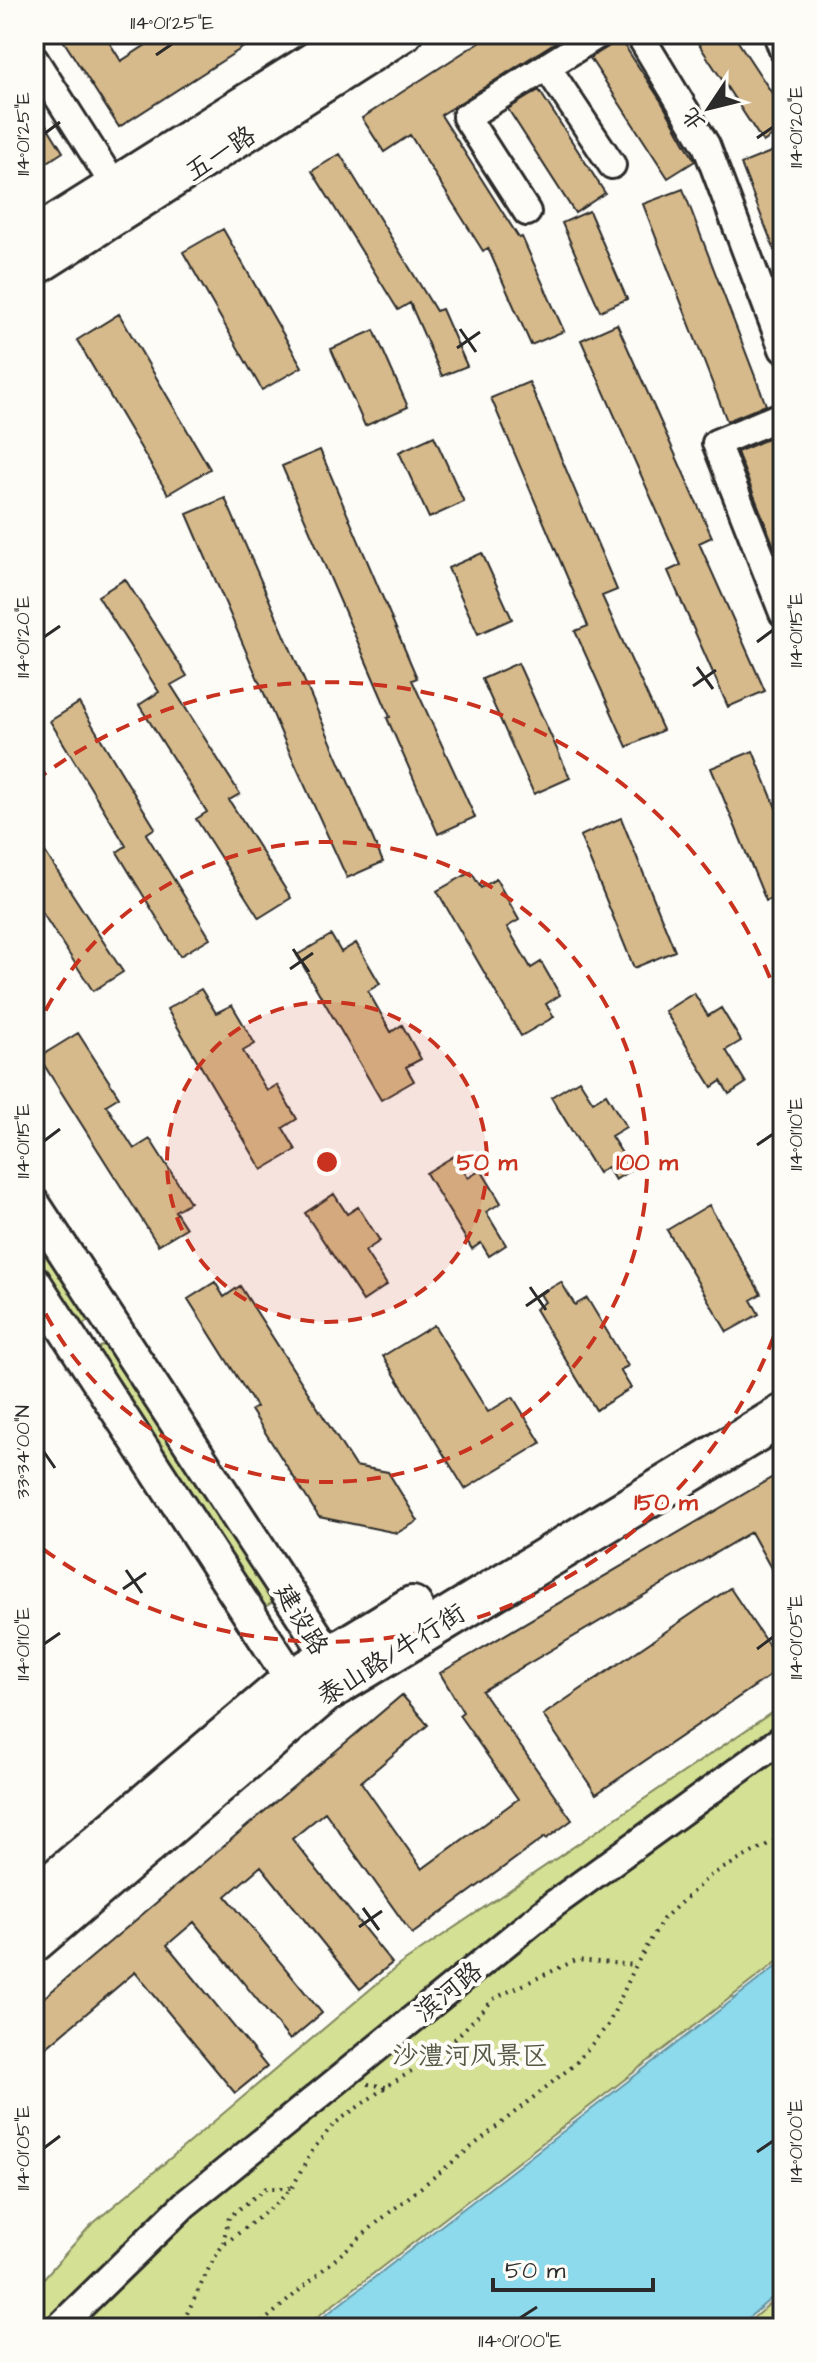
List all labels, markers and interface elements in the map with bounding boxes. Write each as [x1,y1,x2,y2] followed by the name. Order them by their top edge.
[130,9,214,37] text: 114°01'25"E
[669,68,749,148] north arrow
[782,86,810,168] text: 114°01'20"E
[9,92,37,176] text: 114°01'25"E
[675,101,713,137] text: 北
[178,117,263,190] street label: 五一路
[782,592,810,667] text: 114°01'15"E
[9,596,37,678] text: 114°01'20"E
[782,1097,810,1171] text: 114°01'10"E
[9,1103,37,1178] text: 114°01'15"E
[457,1146,518,1180] text: 50 m
[616,1146,678,1180] text: 100 m
[313,1148,341,1176] centre of rings
[9,1405,37,1499] text: 33°34'00"N
[634,1486,698,1520] text: 150 m
[266,1577,337,1662] street label: 建设路
[782,1594,810,1679] text: 114°01'05"E
[311,1595,472,1715] street label: 泰山路/牛行街
[9,1607,37,1681] text: 114°01'10"E
[407,1953,490,2030] street label: 滨河路
[392,2038,548,2074] park label: 沙澧河风景区
[782,2099,810,2183] text: 114°01'00"E
[9,2105,37,2190] text: 114°01'05"E
[493,2242,653,2292] scale bar
[505,2254,566,2288] text: 50 m
[478,2327,562,2355] text: 114°01'00"E

